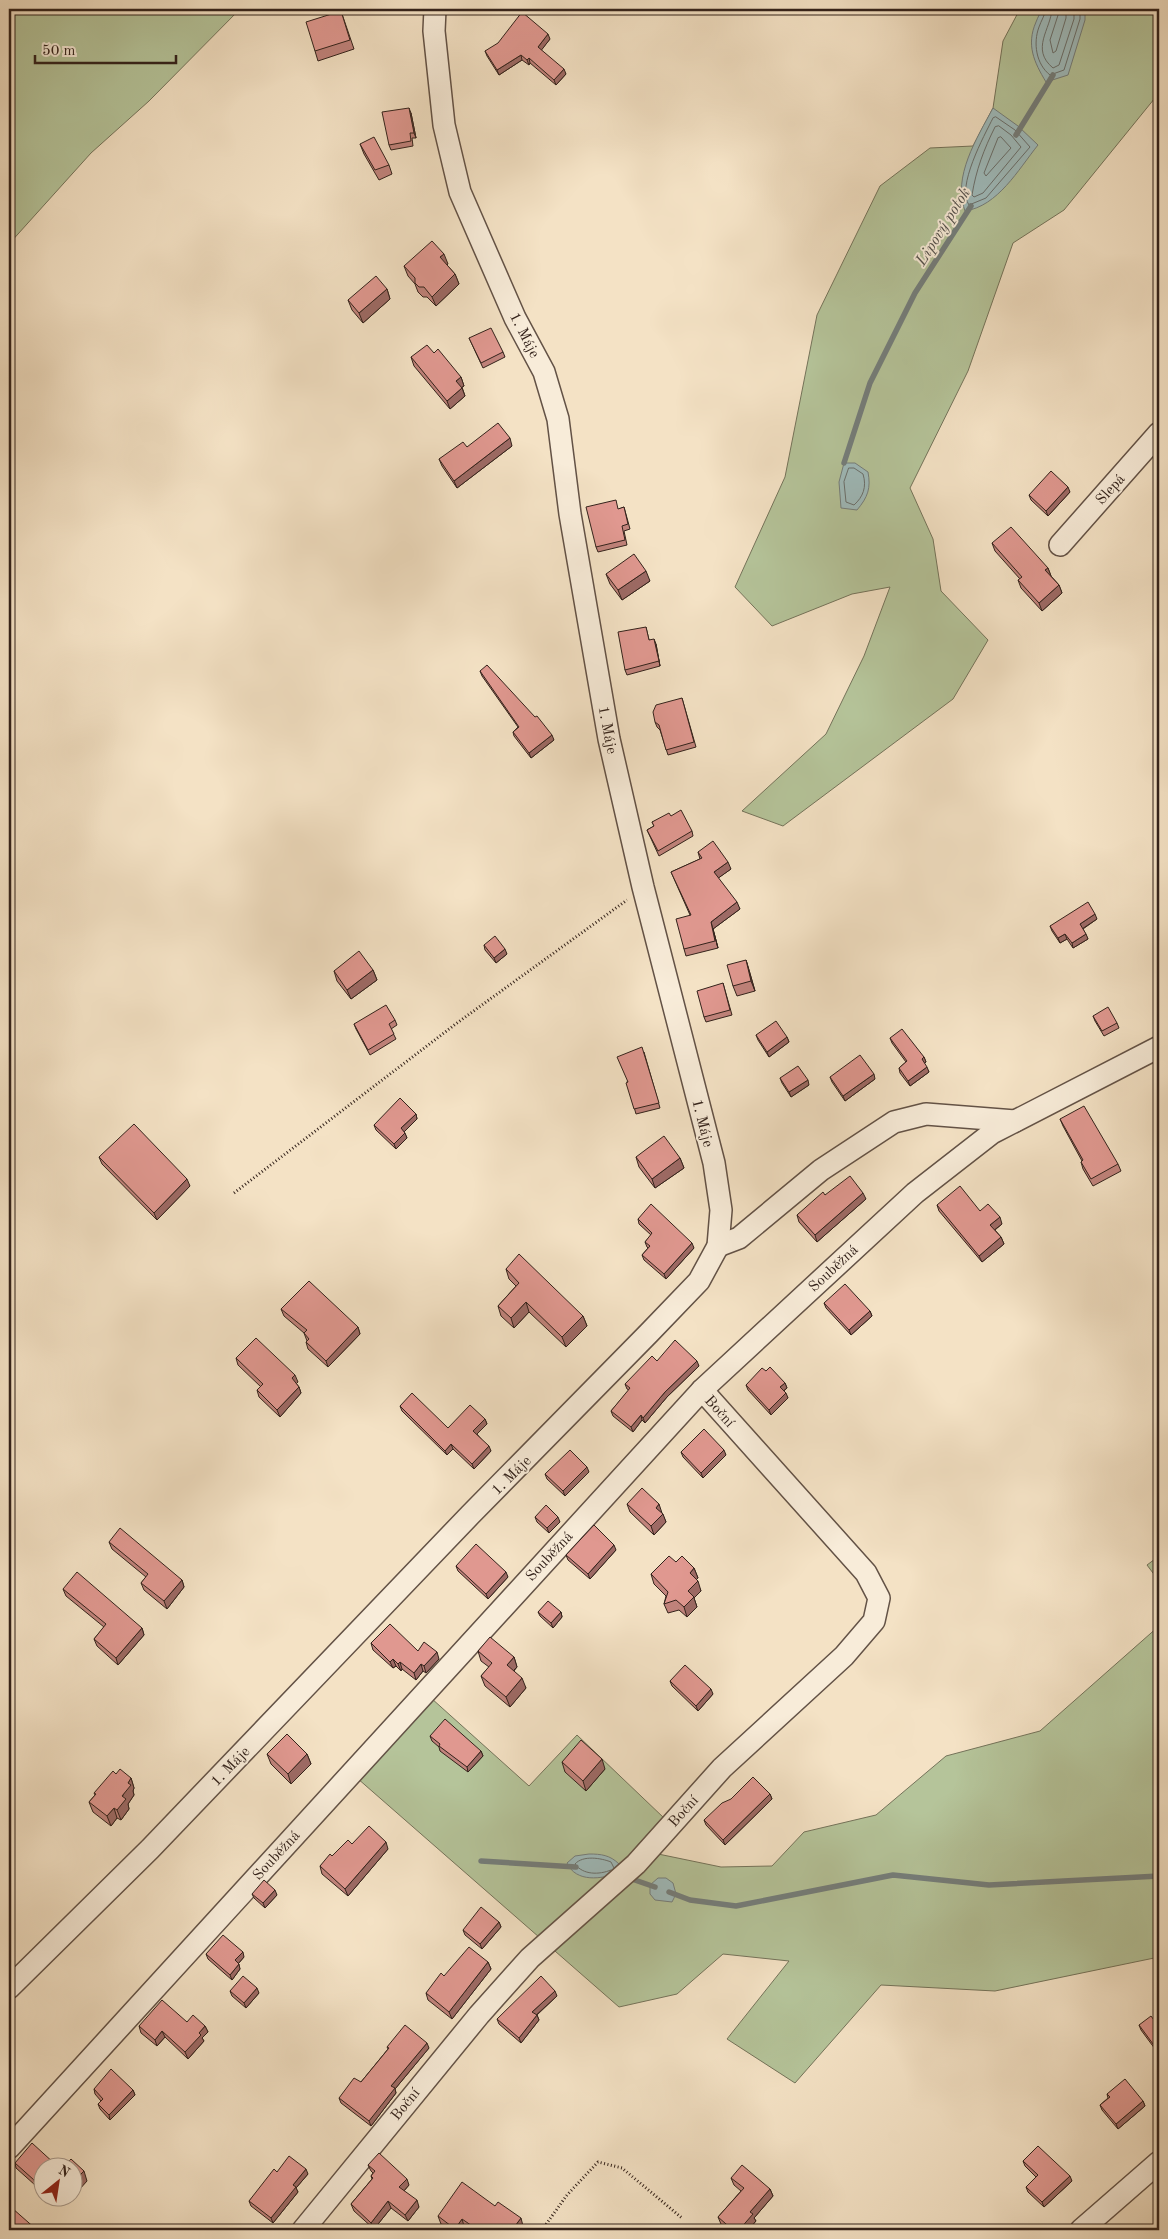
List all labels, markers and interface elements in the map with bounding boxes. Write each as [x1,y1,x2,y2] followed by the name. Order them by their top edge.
[35,32,176,64] scale bar
[42,44,76,59] text: 50 m
[913,185,974,270] water label: Lipový potok
[506,311,541,361] street label: 1. Máje
[1094,471,1129,508] street label: Slepá
[595,705,619,756] street label: 1. Máje
[688,1098,715,1149] street label: 1. Máje
[806,1242,862,1296] street label: Souběžná
[701,1393,737,1431] street label: Boční
[490,1453,535,1499] street label: 1. Máje
[524,1529,577,1585] street label: Souběžná
[209,1744,253,1790] street label: 1. Máje
[666,1793,703,1831] street label: Boční
[251,1828,304,1884] street label: Souběžná
[389,2085,424,2124] street label: Boční
[32,2156,82,2206] north arrow
[56,2163,72,2180] text: N

